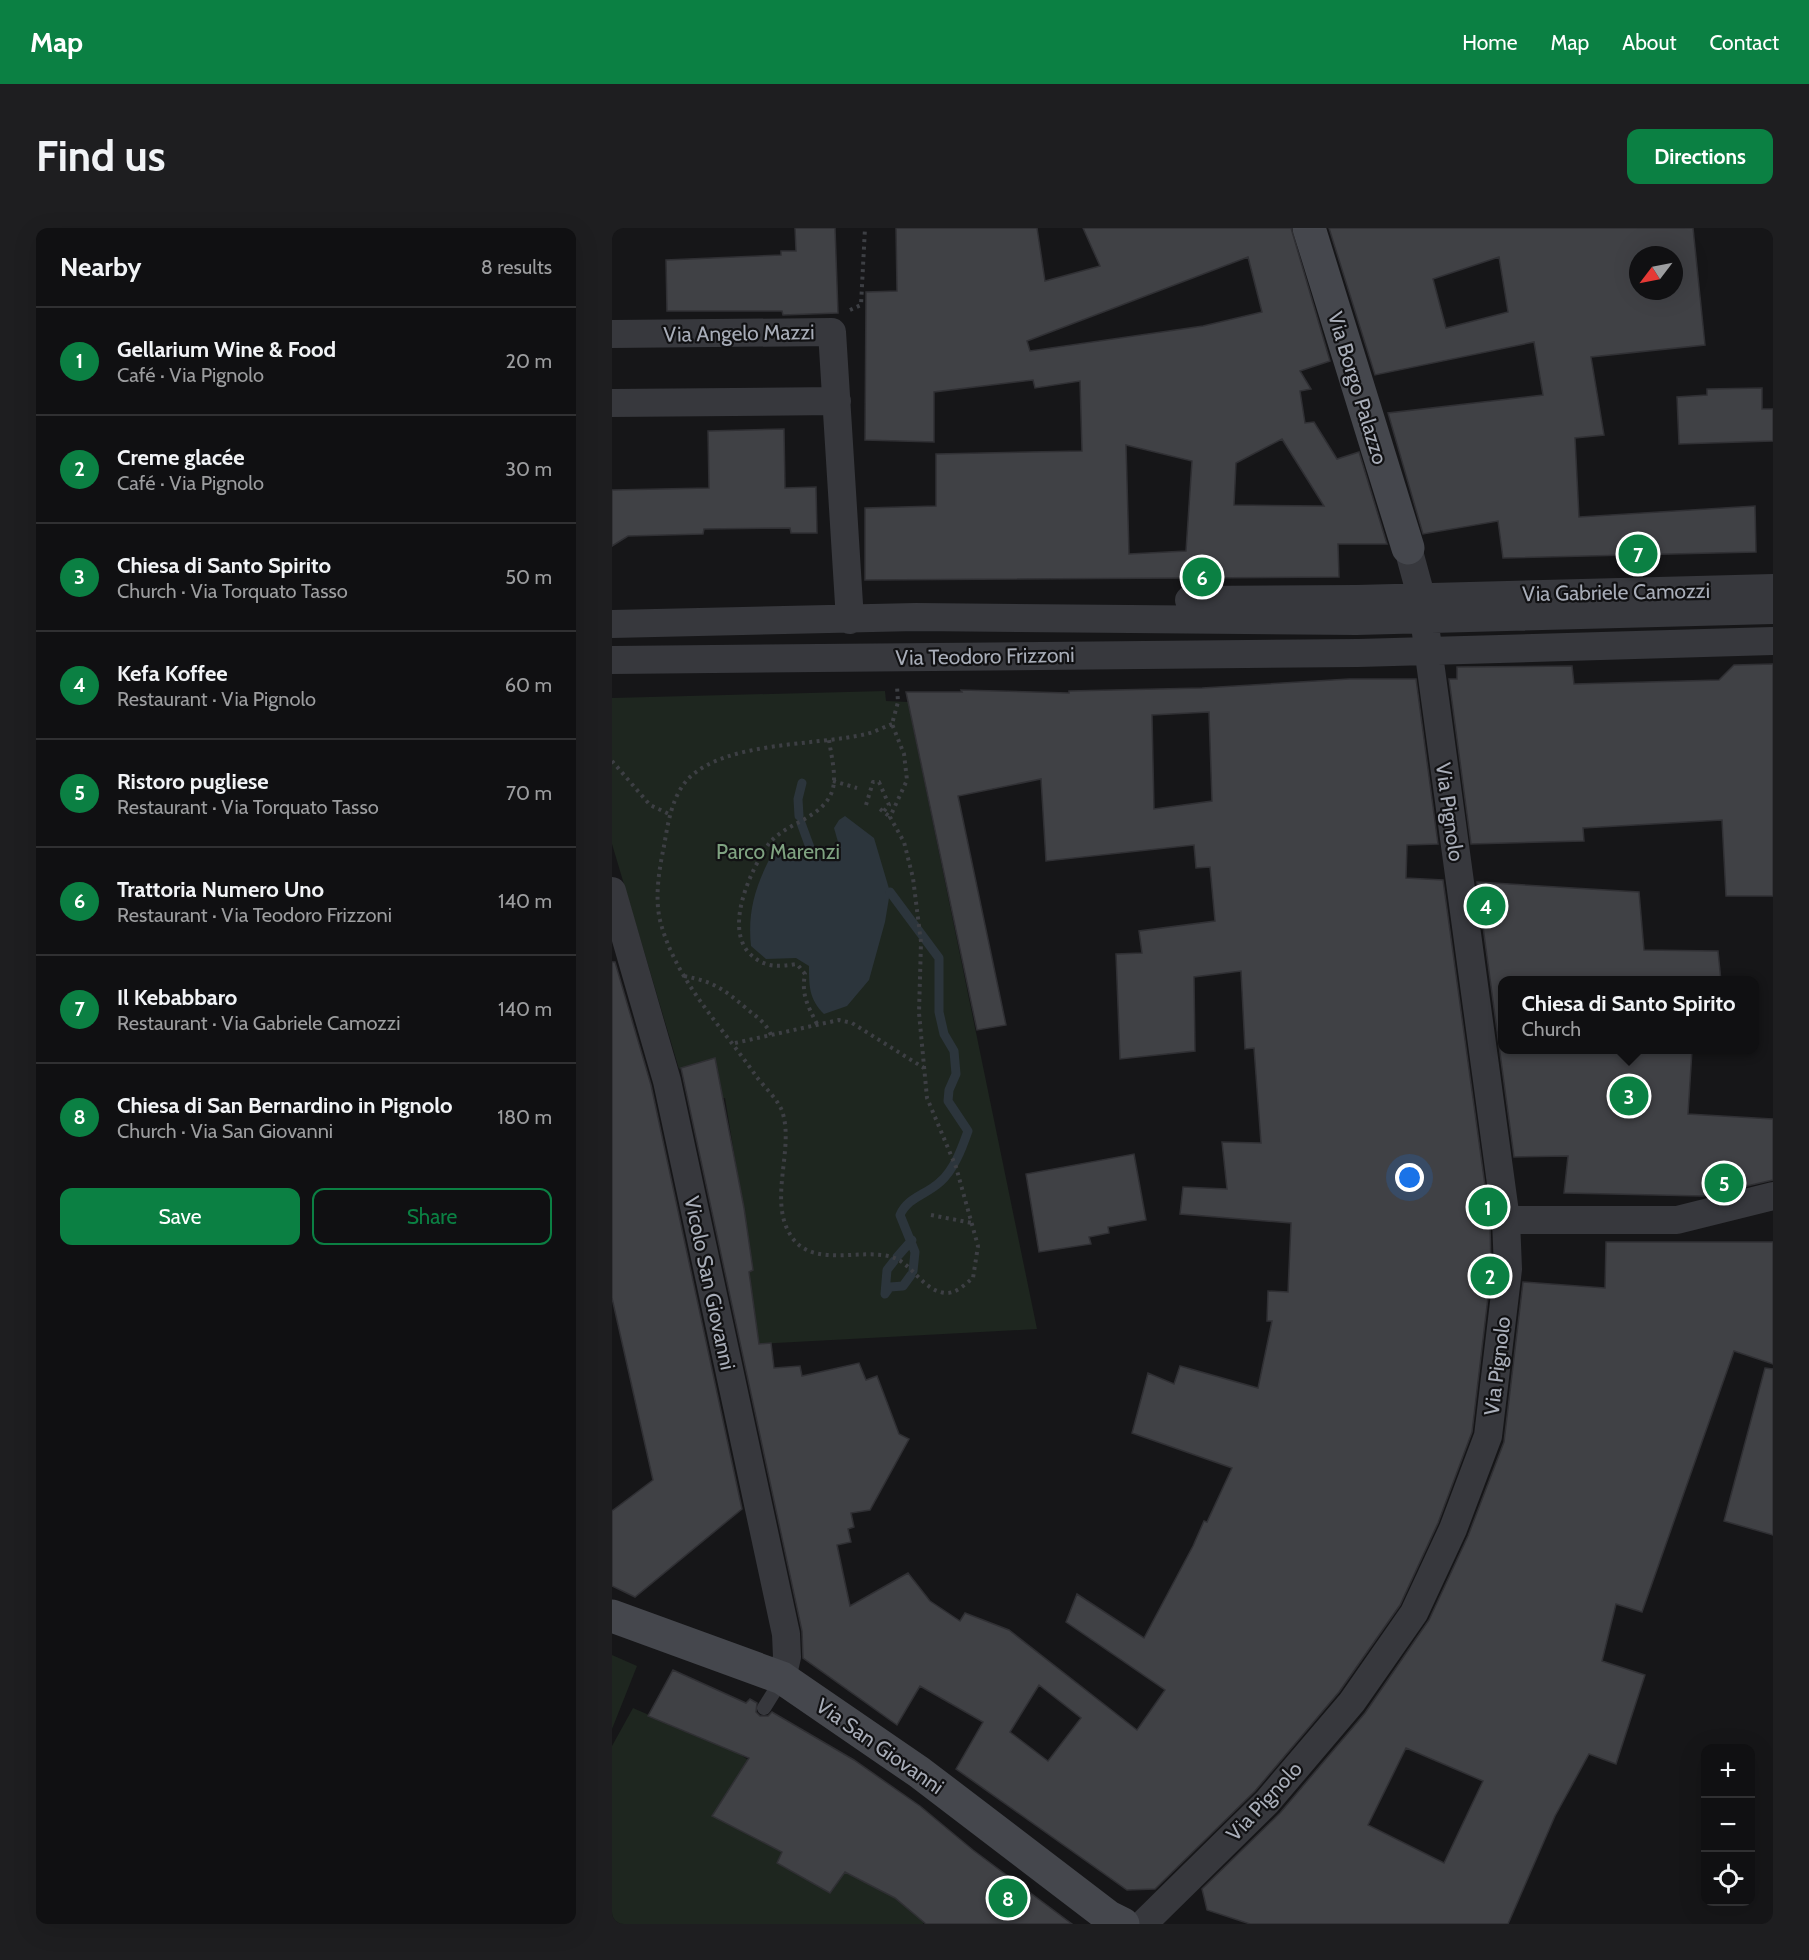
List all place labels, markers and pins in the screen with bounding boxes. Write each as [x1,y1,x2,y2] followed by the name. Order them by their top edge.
[1618,532,1658,576] pin: 7
[1182,554,1222,600] pin: 6
[1466,884,1506,928] pin: 4
[1610,1074,1648,1118] pin: 3
[1704,1160,1744,1206] pin: 5
[1468,1184,1508,1230] pin: 1
[1470,1254,1510,1298] pin: 2
[988,1876,1028,1920] pin: 8

